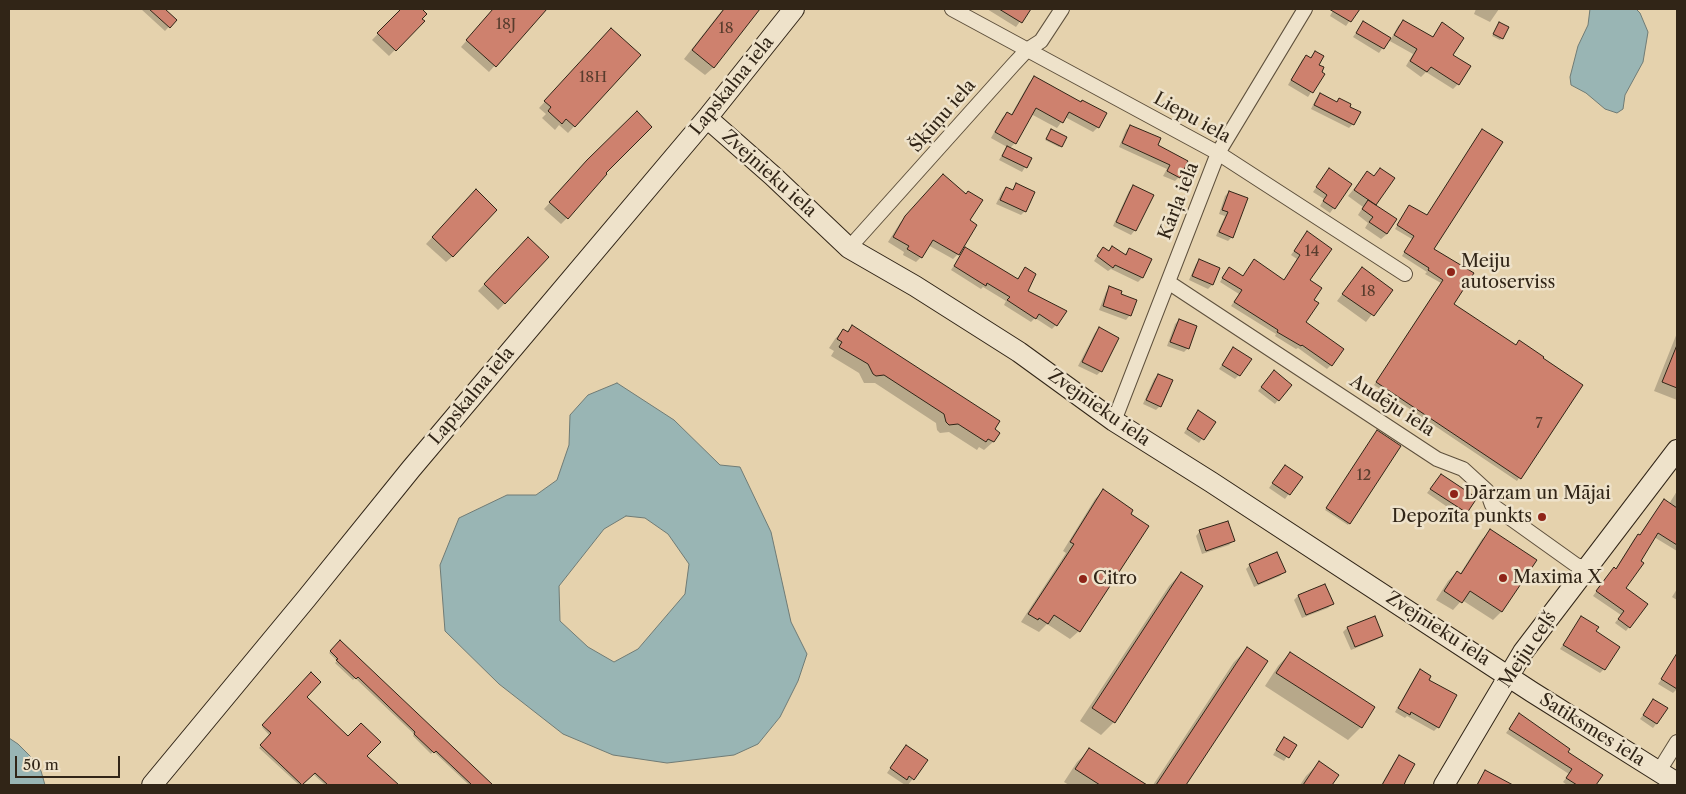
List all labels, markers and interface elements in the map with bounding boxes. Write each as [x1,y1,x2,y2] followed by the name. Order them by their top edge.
[496,16,516,34] house number: 18J
[718,20,734,38] house number: 18
[686,32,778,140] street label: Lapskalna iela
[579,69,607,87] house number: 18H
[905,75,981,157] street label: Šķūņu iela
[1150,88,1234,148] street label: Liepu iela
[717,126,821,222] street label: Zvejnieku iela
[1154,159,1204,243] street label: Kārļa iela
[1305,243,1319,261] house number: 14
[1461,251,1555,294] place label: Meiju autoserviss
[1445,266,1457,278] marker: Meiju autoserviss
[1360,283,1376,301] house number: 18
[425,343,519,449] street label: Lapskalna iela
[1044,365,1154,451] street label: Zvejnieku iela
[1346,371,1438,441] street label: Audēju iela
[1535,415,1543,433] house number: 7
[1357,467,1371,485] house number: 12
[1464,483,1611,505] place label: Dārzam un Mājai
[1448,488,1460,500] marker: Dārzam un Mājai
[1392,506,1532,528] place label: Depozīta punkts
[1536,511,1548,523] marker: Depozīta punkts
[1513,567,1602,589] place label: Maxima X
[1093,568,1137,590] place label: Citro
[1497,572,1509,584] marker: Maxima X
[1077,573,1089,585] marker: Citro
[1382,587,1494,671] street label: Zvejnieku iela
[1495,608,1561,692] street label: Meiju ceļš
[1535,689,1649,771] street label: Satiksmes iela
[18,746,122,778] scale bar
[23,755,59,774] text: 50 m

